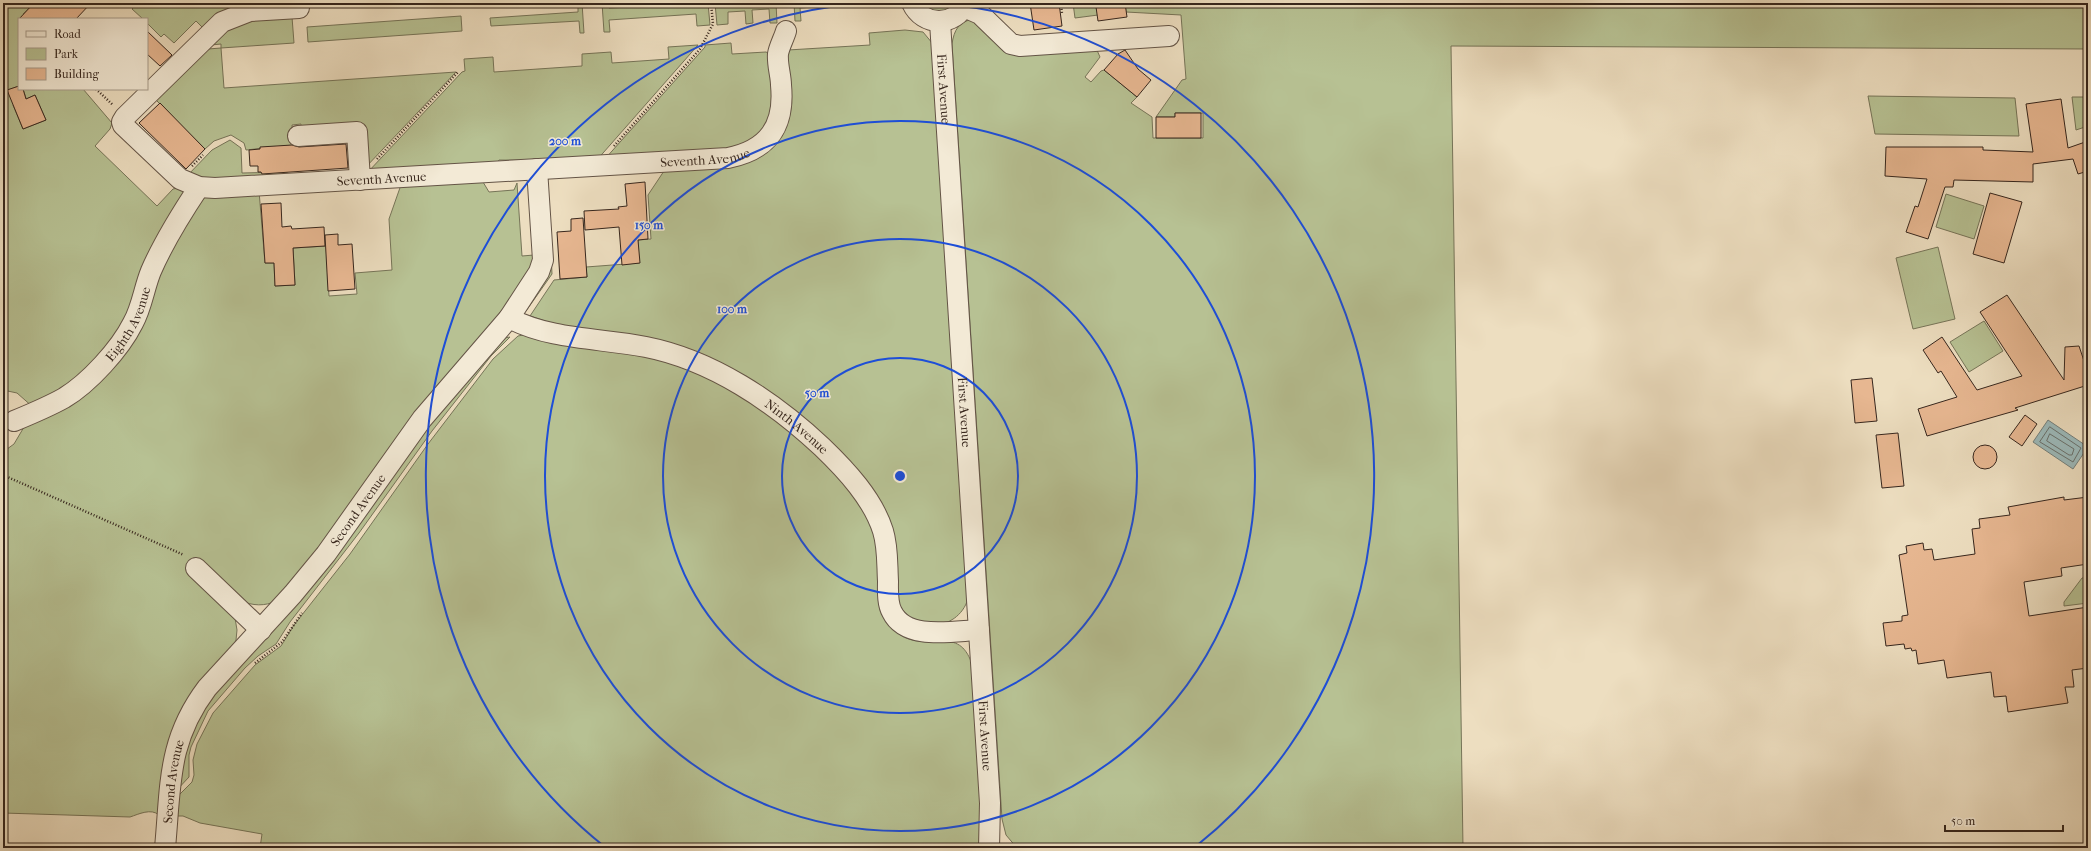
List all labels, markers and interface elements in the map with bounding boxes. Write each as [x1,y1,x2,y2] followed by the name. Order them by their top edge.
[18,18,148,90] legend
[54,27,81,41] text: Road
[54,47,79,61] text: Park
[934,53,954,125] street label: First Avenue
[54,67,99,81] text: Building
[549,134,582,148] text: 200 m
[660,145,753,170] street label: Seventh Avenue
[336,169,428,189] street label: Seventh Avenue
[635,218,664,232] text: 150 m
[102,284,154,364] street label: Eighth Avenue
[717,302,748,316] text: 100 m
[955,377,974,449] street label: First Avenue
[805,386,830,400] text: 50 m
[762,396,832,457] street label: Ninth Avenue
[893,469,907,483] centre of rings
[327,471,389,549] street label: Second Avenue
[975,700,995,772] street label: First Avenue
[160,737,187,824] street label: Second Avenue
[1945,807,2063,833] scale bar
[1951,814,1975,828] text: 50 m

